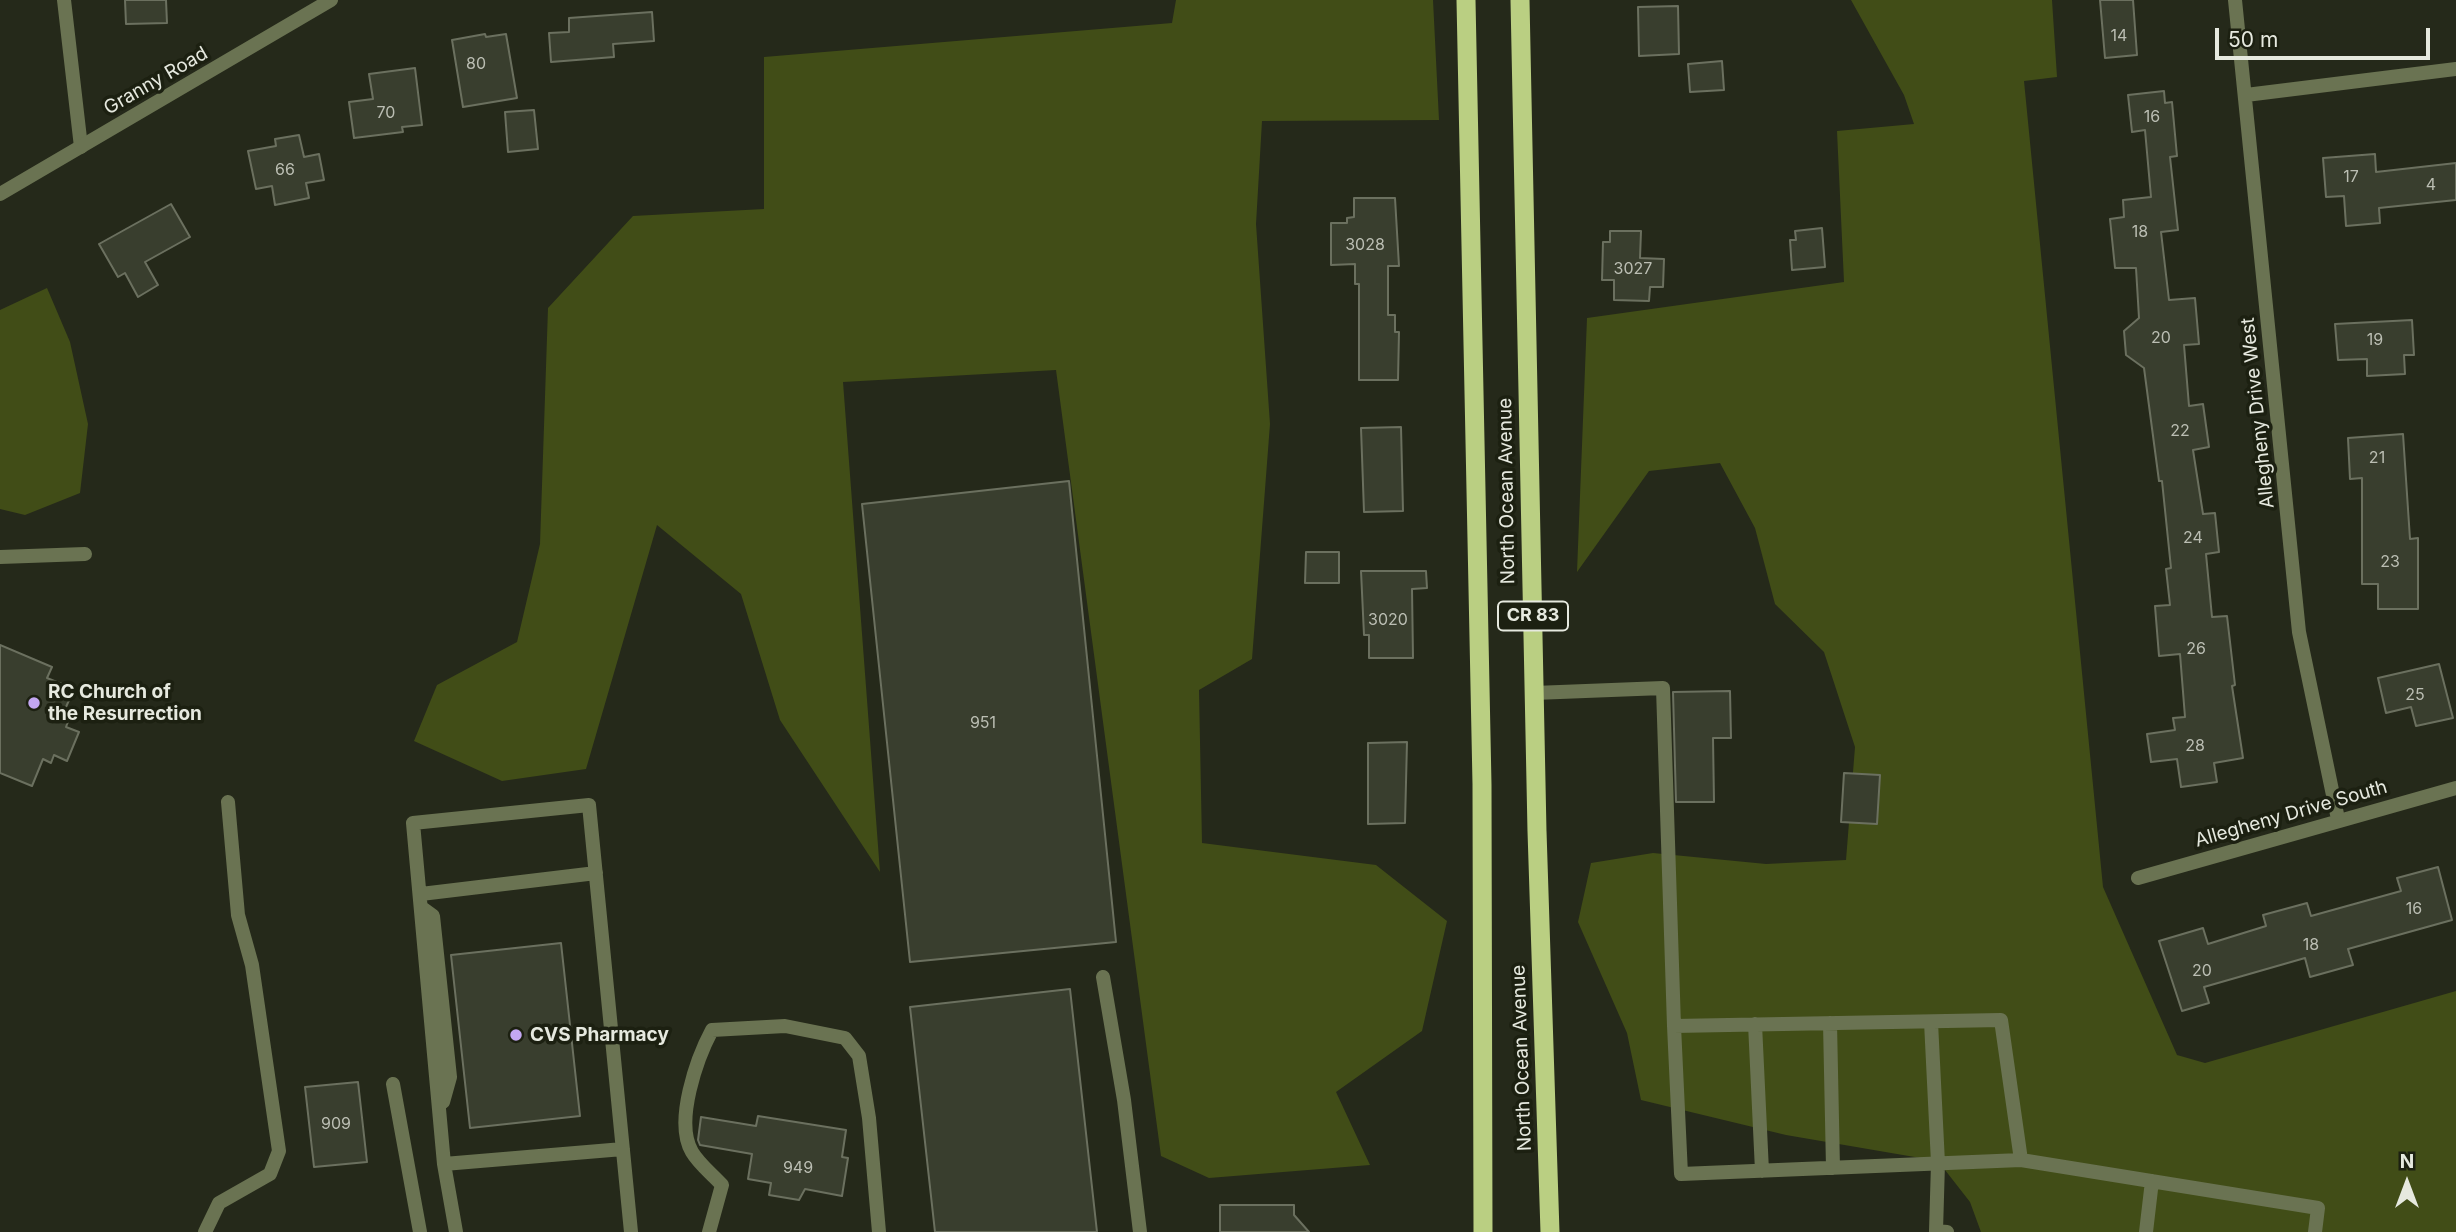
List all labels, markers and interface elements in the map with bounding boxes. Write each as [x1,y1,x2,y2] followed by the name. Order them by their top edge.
[2218,14,2433,58] scale bar
[2111,26,2127,46] house number: 14
[2228,27,2278,52] text: 50 m
[100,42,212,120] street label: Granny Road
[466,54,486,74] house number: 80
[377,103,395,123] house number: 70
[2144,107,2160,127] house number: 16
[275,160,295,180] house number: 66
[2343,167,2359,187] house number: 17
[2426,175,2436,195] house number: 4
[2132,222,2148,242] house number: 18
[1345,235,1385,255] house number: 3028
[1614,259,1652,279] house number: 3027
[2237,316,2279,510] street label: Allegheny Drive West
[2151,328,2171,348] house number: 20
[2367,330,2383,350] house number: 19
[1494,398,1520,584] street label: North Ocean Avenue
[2170,421,2190,441] house number: 22
[2369,448,2385,468] house number: 21
[2183,528,2203,548] house number: 24
[2380,552,2400,572] house number: 23
[1498,602,1568,630] road number: CR 83
[1368,610,1408,630] house number: 3020
[2186,639,2206,659] house number: 26
[48,681,202,725] place label: RC Church of the Resurrection
[2405,685,2425,705] house number: 25
[26,695,42,711] marker: RC Church of the Resurrection
[970,713,996,733] house number: 951
[2185,736,2205,756] house number: 28
[2192,776,2390,852] street label: Allegheny Drive South
[2406,899,2422,919] house number: 16
[2303,935,2319,955] house number: 18
[2192,961,2212,981] house number: 20
[1507,964,1537,1152] street label: North Ocean Avenue
[530,1024,669,1046] place label: CVS Pharmacy
[508,1027,524,1043] marker: CVS Pharmacy
[321,1114,351,1134] house number: 909
[2372,1148,2442,1218] north arrow
[2400,1150,2414,1173] text: N
[783,1158,813,1178] house number: 949

